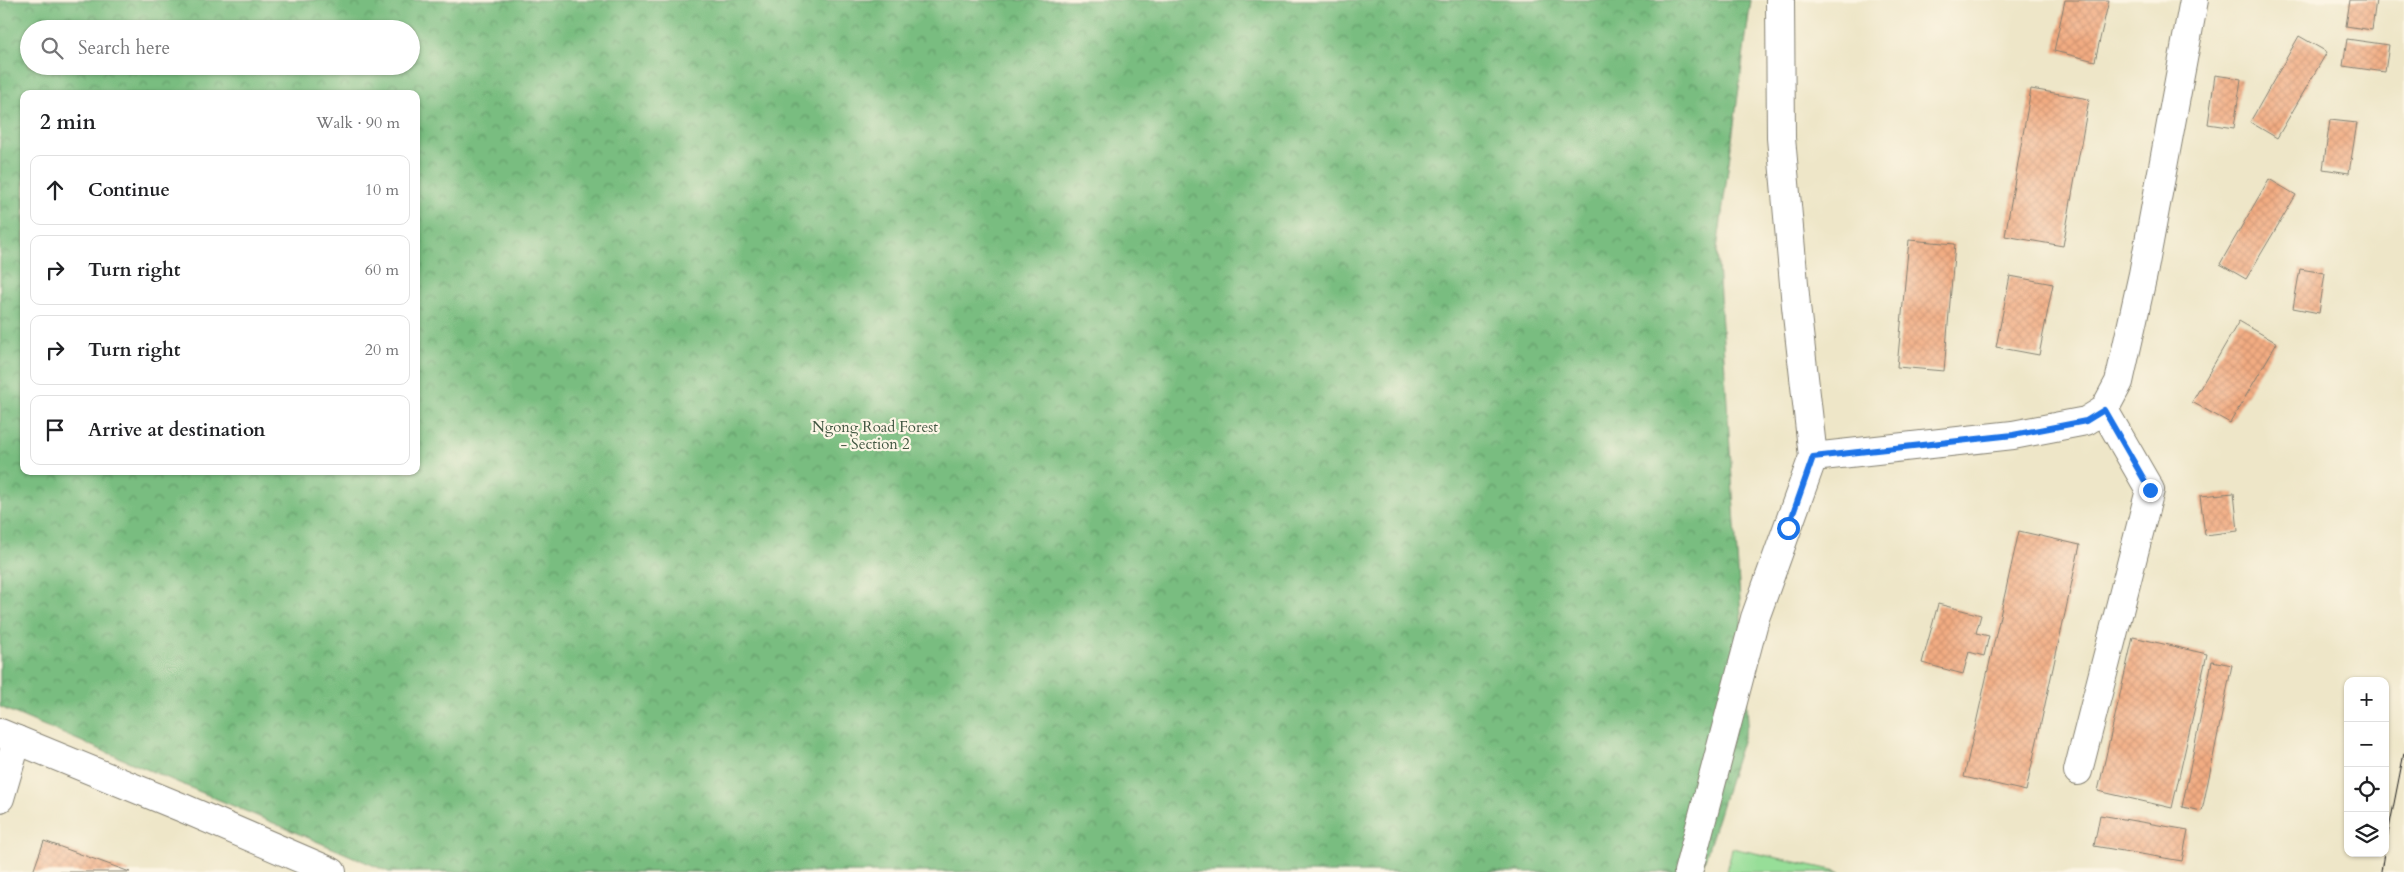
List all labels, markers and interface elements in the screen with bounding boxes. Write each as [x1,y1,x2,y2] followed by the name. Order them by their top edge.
[20,20,420,75] search box
[38,34,66,62] icon: search
[78,35,170,61] text: Search here
[40,108,96,137] text: 2 min
[316,112,400,134] text: Walk · 90 m
[41,176,69,204] icon: ahead
[88,177,170,203] text: Continue
[365,179,399,201] text: 10 m
[41,256,69,284] icon: right
[88,257,180,283] text: Turn right
[365,259,399,281] text: 60 m
[41,336,69,364] icon: right
[88,337,180,363] text: Turn right
[365,339,399,361] text: 20 m
[41,416,69,444] icon: arrive
[88,417,265,443] text: Arrive at destination
[812,417,938,454] park label: Ngong Road Forest - Section 2
[2139,479,2162,502] route end
[1777,517,1800,540] route start
[2344,677,2389,857] map controls
[2344,677,2389,722] button: +
[2344,722,2389,767] button: −
[2344,767,2389,812] button: locate
[2344,812,2389,857] button: layers

